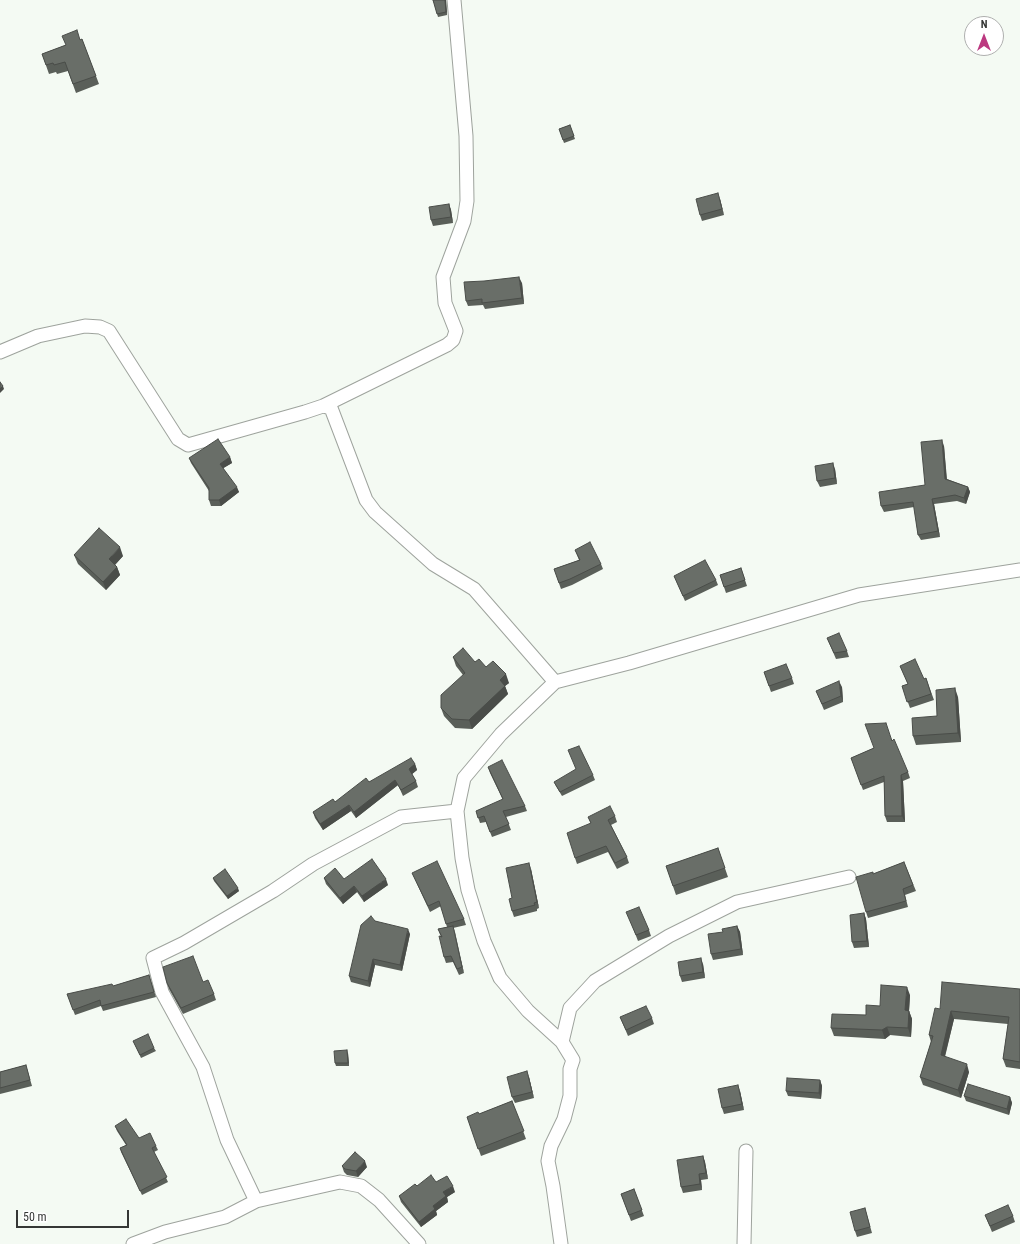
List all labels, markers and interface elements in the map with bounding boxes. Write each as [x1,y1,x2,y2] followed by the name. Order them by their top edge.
[964,16,1004,56] north arrow
[981,18,987,31] text: N
[18,1202,131,1228] scale bar
[23,1210,47,1224] text: 50 m

